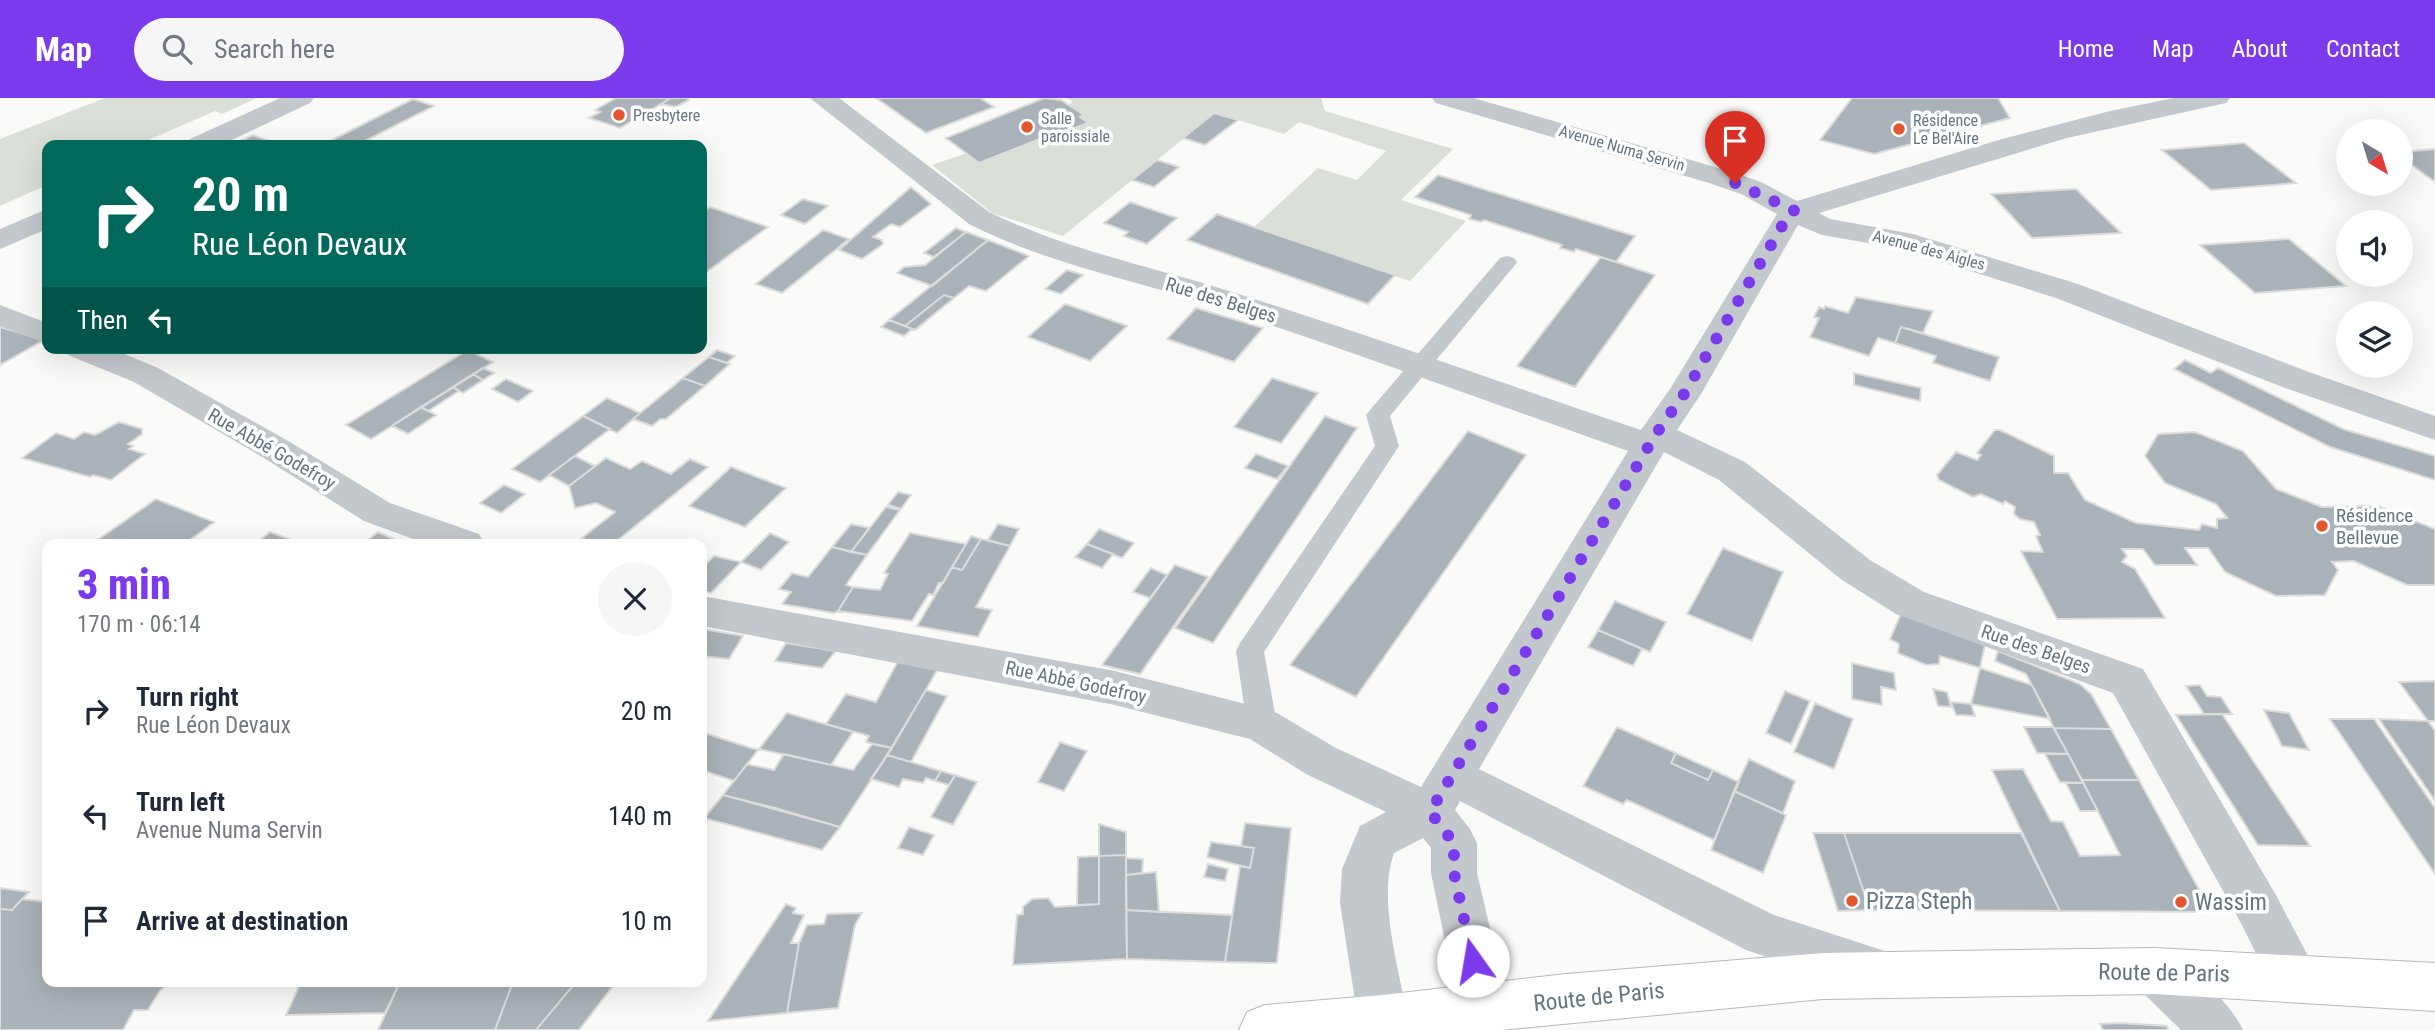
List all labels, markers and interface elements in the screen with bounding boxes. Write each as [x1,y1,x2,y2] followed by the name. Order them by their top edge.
[134,18,624,81] search box
[35,30,92,69] text: Map
[158,30,196,68] icon: search
[214,34,335,64] text: Search here
[2058,35,2114,63] text: Home
[2152,35,2194,63] text: Map
[2232,35,2288,63] text: About
[2326,35,2400,63] text: Contact
[633,106,700,125] place label: Presbytere
[611,107,627,123] marker: Presbytere
[1041,109,1110,146] place label: Salle paroissiale
[1705,111,1765,183] pin
[1913,111,1979,148] place label: Résidence Le Bel'Aire
[1019,119,1035,135] marker: Salle paroissiale
[2336,119,2413,196] north arrow
[2336,119,2413,378] map controls
[1557,121,1687,175] street label: Avenue Numa Servin
[1891,121,1907,137] marker: Résidence Le Bel'Aire
[1716,122,1754,160] icon: arrive
[192,166,289,223] text: 20 m
[77,168,168,259] icon: right
[2336,210,2413,287] button: sound
[192,225,407,263] text: Rue Léon Devaux
[1871,226,1987,274] street label: Avenue des Aigles
[1163,272,1279,328] street label: Rue des Belges
[142,301,180,339] icon: left
[2336,301,2413,378] button: layers
[77,305,128,335] text: Then
[204,403,340,495] street label: Rue Abbé Godefroy
[2336,504,2413,549] place label: Résidence Bellevue
[2314,518,2330,534] marker: Résidence Bellevue
[77,560,171,609] text: 3 min
[598,562,672,636] button: close
[77,611,201,638] text: 170 m · 06:14
[1978,619,2094,679] street label: Rue des Belges
[1003,656,1149,708] street label: Rue Abbé Godefroy
[136,682,238,712] text: Turn right
[77,692,115,730] icon: right
[621,696,672,726] text: 20 m
[136,712,291,739] text: Rue Léon Devaux
[136,787,225,817] text: Turn left
[77,797,115,835] icon: left
[608,801,672,831] text: 140 m
[136,817,323,844] text: Avenue Numa Servin
[1866,888,1972,915] place label: Pizza Steph
[2195,889,2267,916] place label: Wassim
[1844,893,1860,909] marker: Pizza Steph
[2173,894,2189,910] marker: Wassim
[77,902,115,940] icon: arrive
[136,906,348,936] text: Arrive at destination
[621,906,672,936] text: 10 m
[1436,924,1510,998] position arrow
[2098,958,2230,988] street label: Route de Paris
[1532,977,1666,1017] street label: Route de Paris

